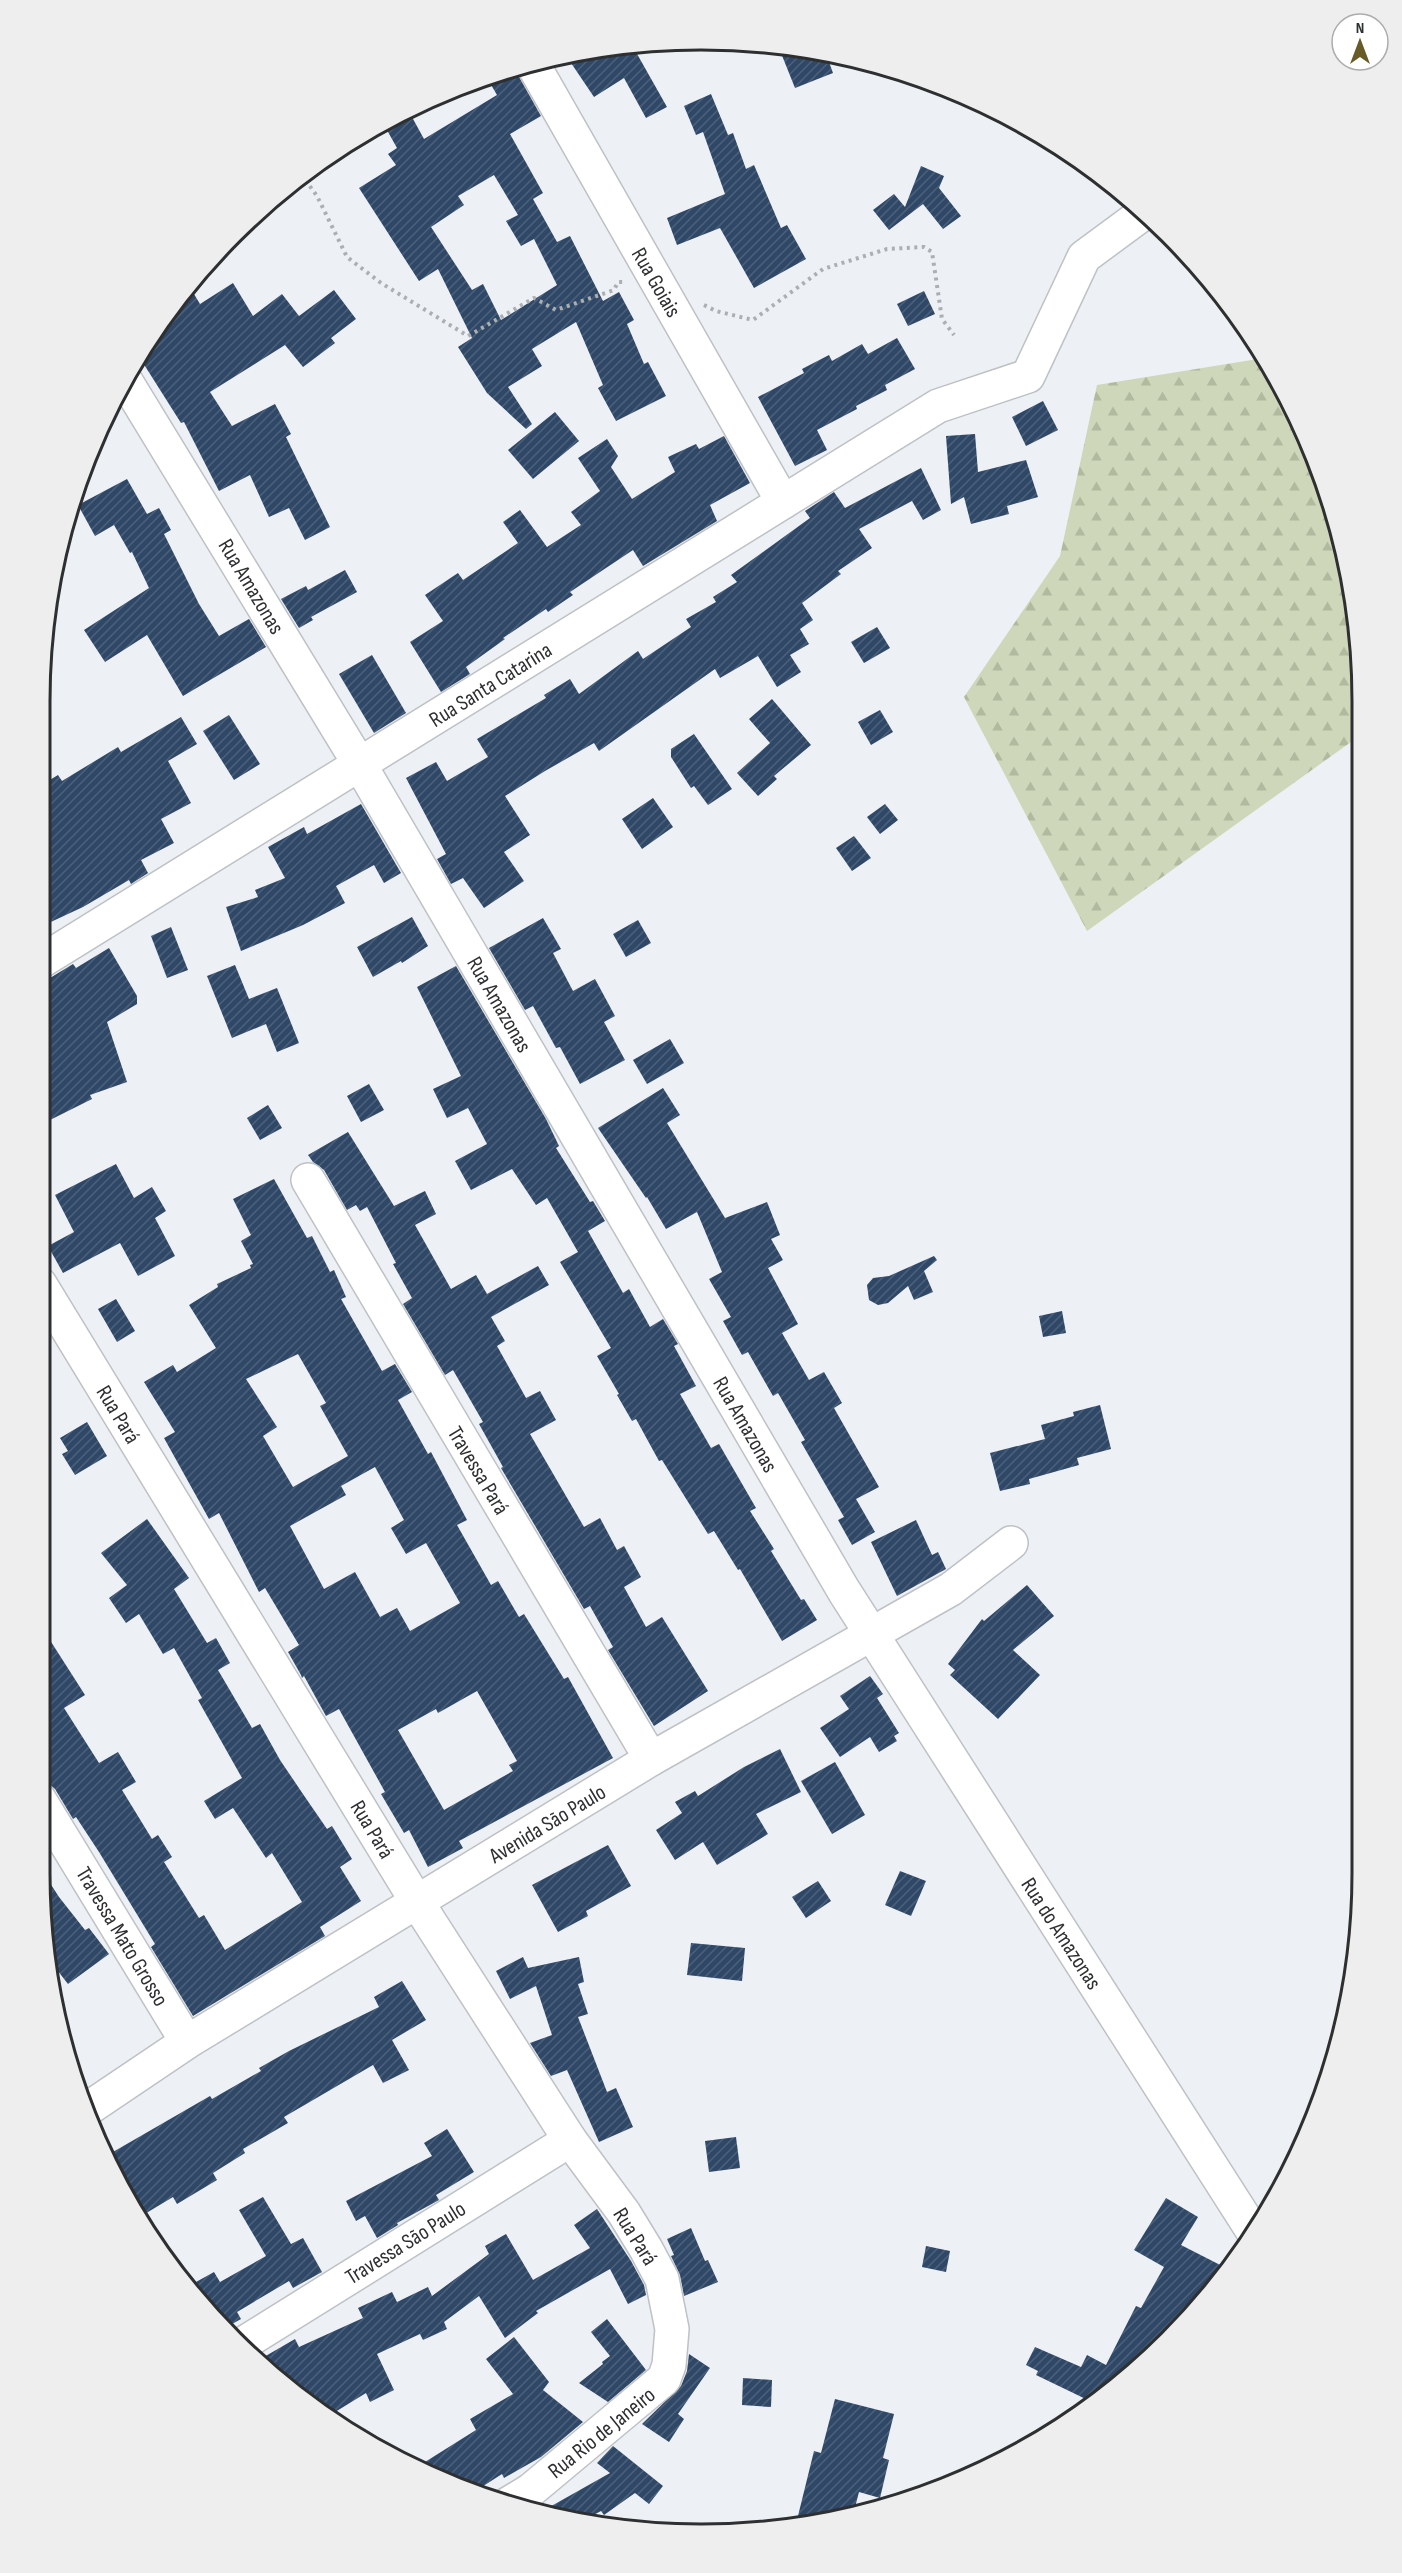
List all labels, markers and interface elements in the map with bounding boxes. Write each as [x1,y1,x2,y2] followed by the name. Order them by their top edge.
[1330,12,1390,72] north arrow
[1356,19,1364,38] text: N
[625,243,686,323] street label: Rua Goiais
[212,534,290,639] street label: Rua Amazonas
[424,637,557,734] street label: Rua Santa Catarina
[460,952,537,1058] street label: Rua Amazonas
[706,1372,783,1478] street label: Rua Amazonas
[90,1381,146,1449] street label: Rua Pará
[441,1422,515,1520] street label: Travessa Pará
[484,1779,611,1870] street label: Avenida São Paulo
[344,1796,400,1864] street label: Rua Pará
[70,1862,174,2011] street label: Travessa Mato Grosso
[1015,1873,1107,1995] street label: Rua do Amazonas
[341,2196,471,2291] street label: Travessa São Paulo
[607,2203,663,2271] street label: Rua Pará
[543,2382,661,2485] street label: Rua Rio de Janeiro

